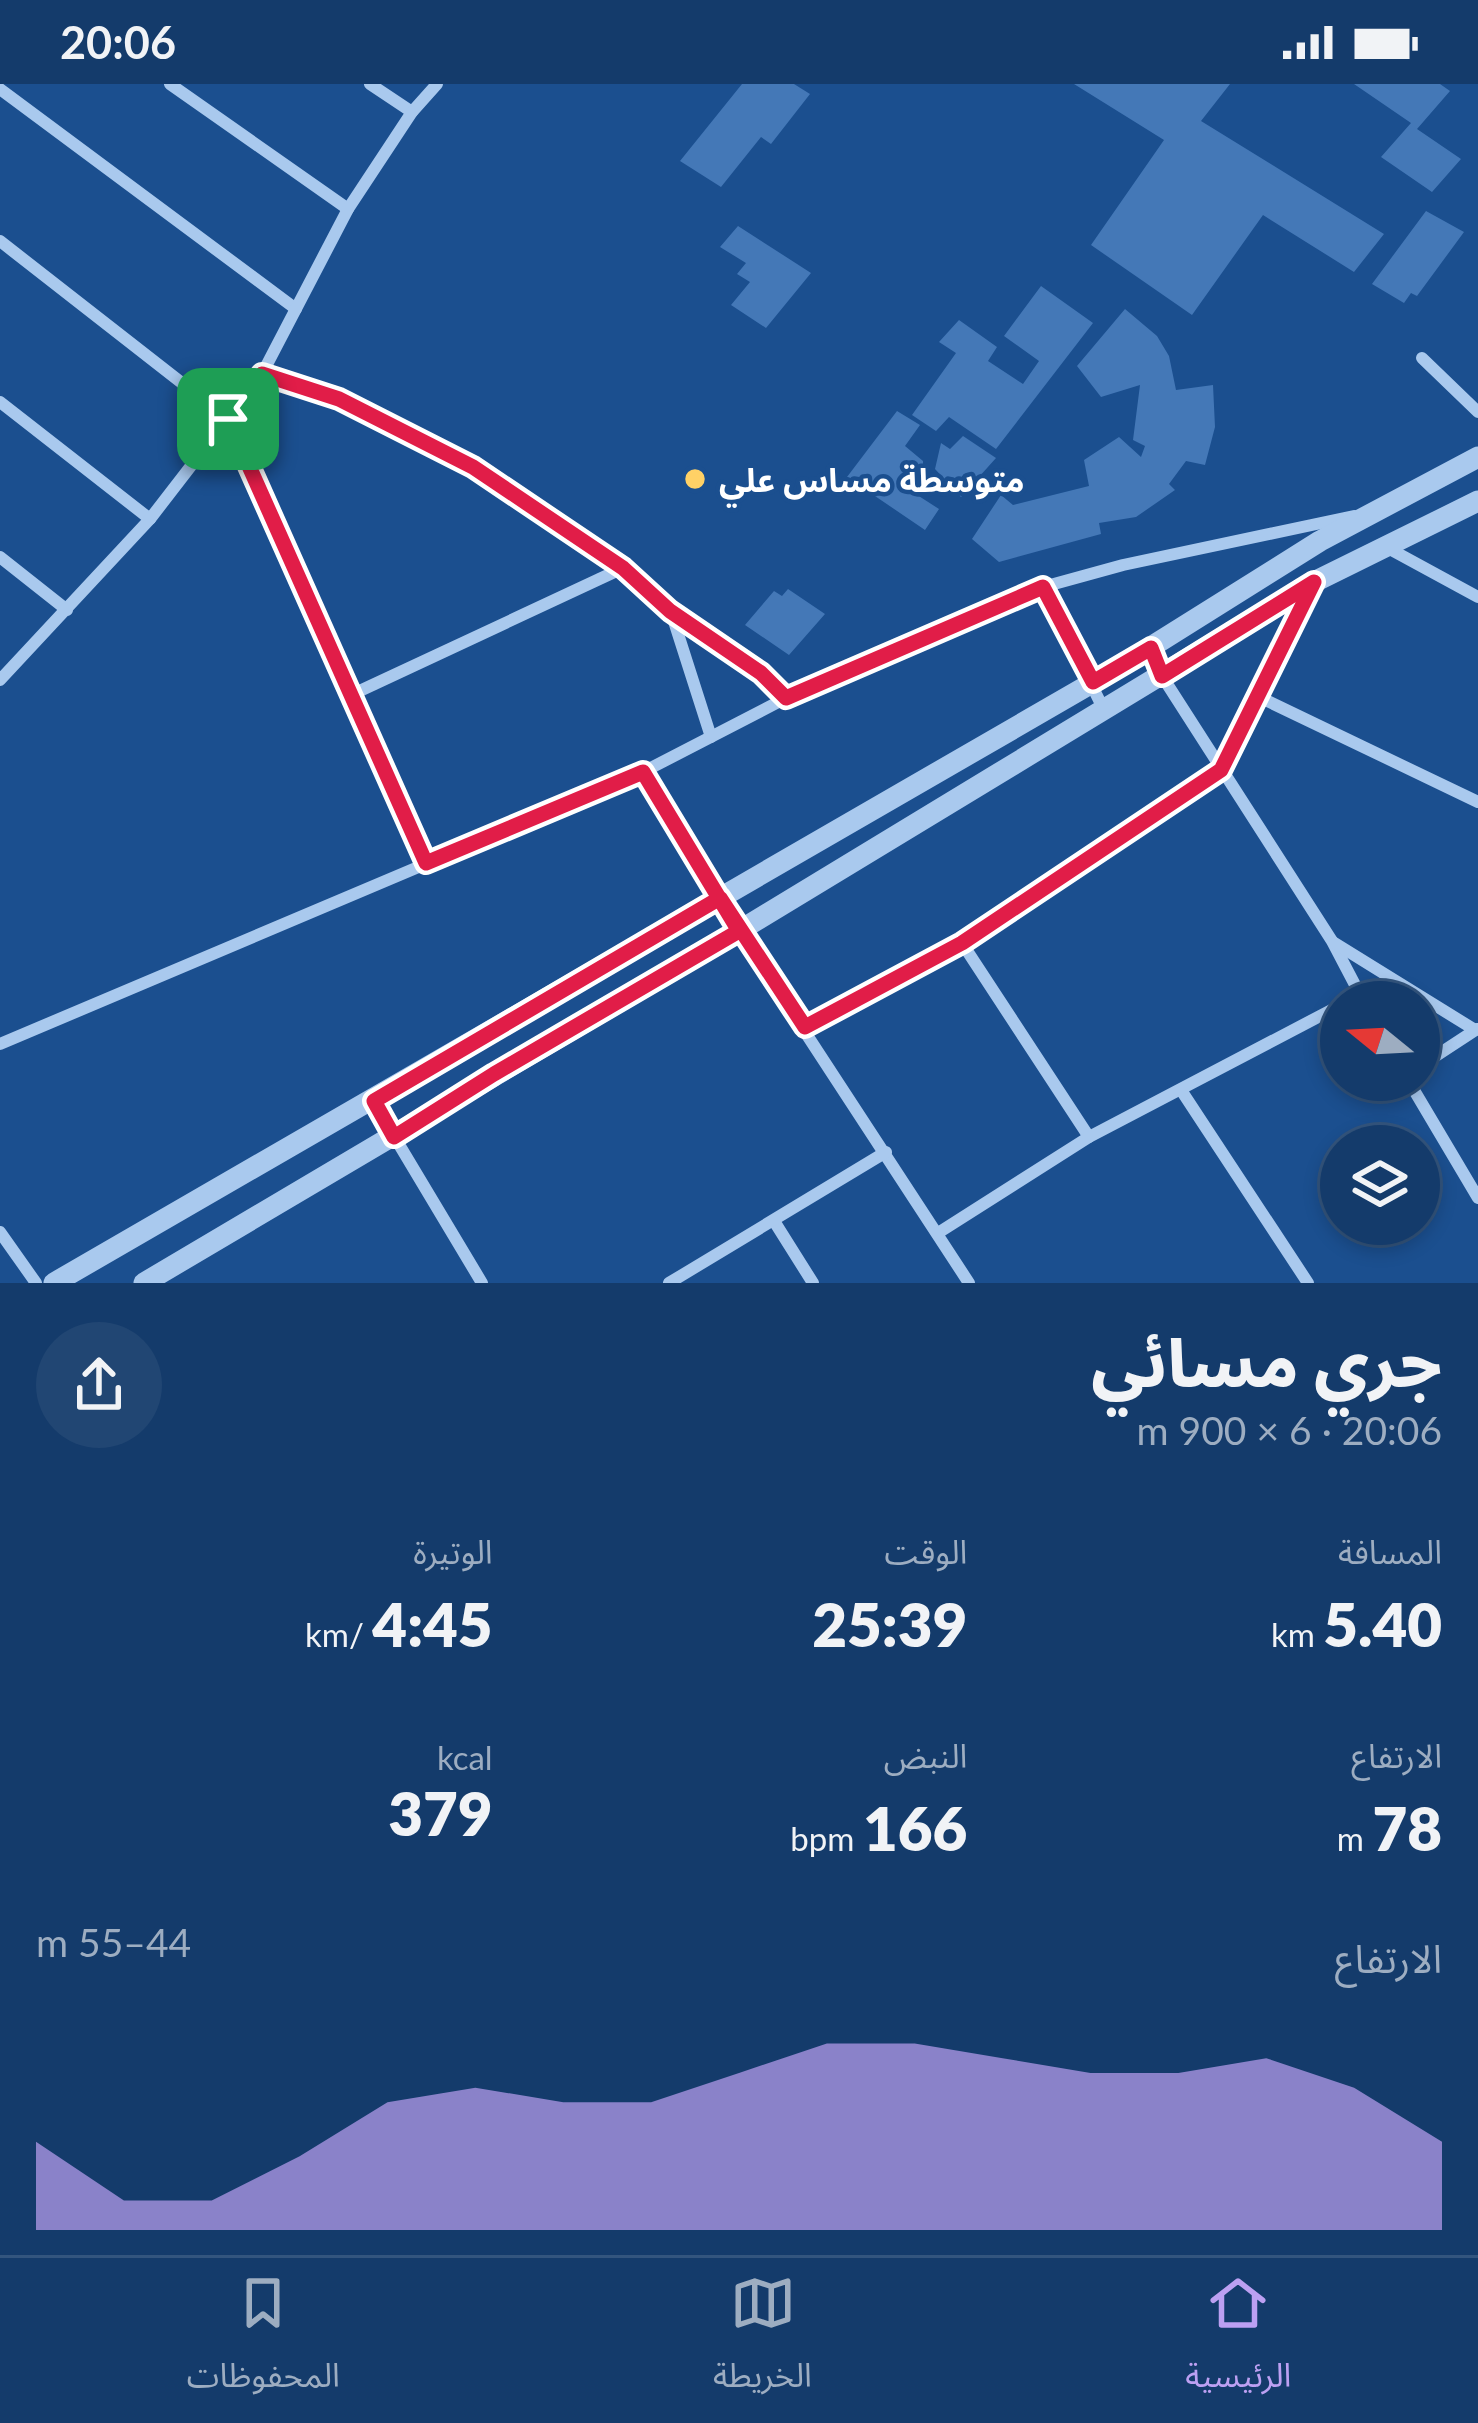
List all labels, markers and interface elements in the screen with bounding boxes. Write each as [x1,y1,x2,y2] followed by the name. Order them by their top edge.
[60,15,176,69] text: 20:06
[177,368,279,470] pin
[195,386,261,452] icon: arrive
[719,459,1025,508] place label: متوسطة مساس علي
[682,466,708,492] marker: متوسطة مساس علي
[1320,981,1440,1101] north arrow
[1320,981,1440,1245] map controls
[1320,1125,1440,1245] button: layers
[36,1322,162,1448] button: share
[1091,1322,1442,1401] text: جري مسائي
[1137,1407,1442,1453] text: 20:06 · 6 × 900 m
[413,1531,493,1571] text: الوتيرة
[885,1531,967,1571] text: الوقت
[1338,1531,1442,1571] text: المسافة
[372,1588,493,1660] text: 4:45
[812,1588,967,1660] text: 25:39
[1323,1588,1442,1660] text: 5.40
[305,1614,372,1654] text: /km
[1271,1614,1323,1654] text: km
[884,1735,967,1775] text: النبض
[1351,1735,1442,1775] text: الارتفاع
[437,1737,493,1777] text: kcal
[388,1777,493,1849] text: 379
[863,1792,967,1864] text: 166
[1372,1792,1442,1864] text: 78
[790,1818,863,1858] text: bpm
[1337,1818,1372,1858] text: m
[36,1919,191,1965] text: 44–55 m
[1335,1935,1442,1981] text: الارتفاع
[187,2270,340,2411] tab: المحفوظات
[713,2270,812,2411] tab: الخريطة
[1185,2270,1291,2411] tab: الرئيسية

